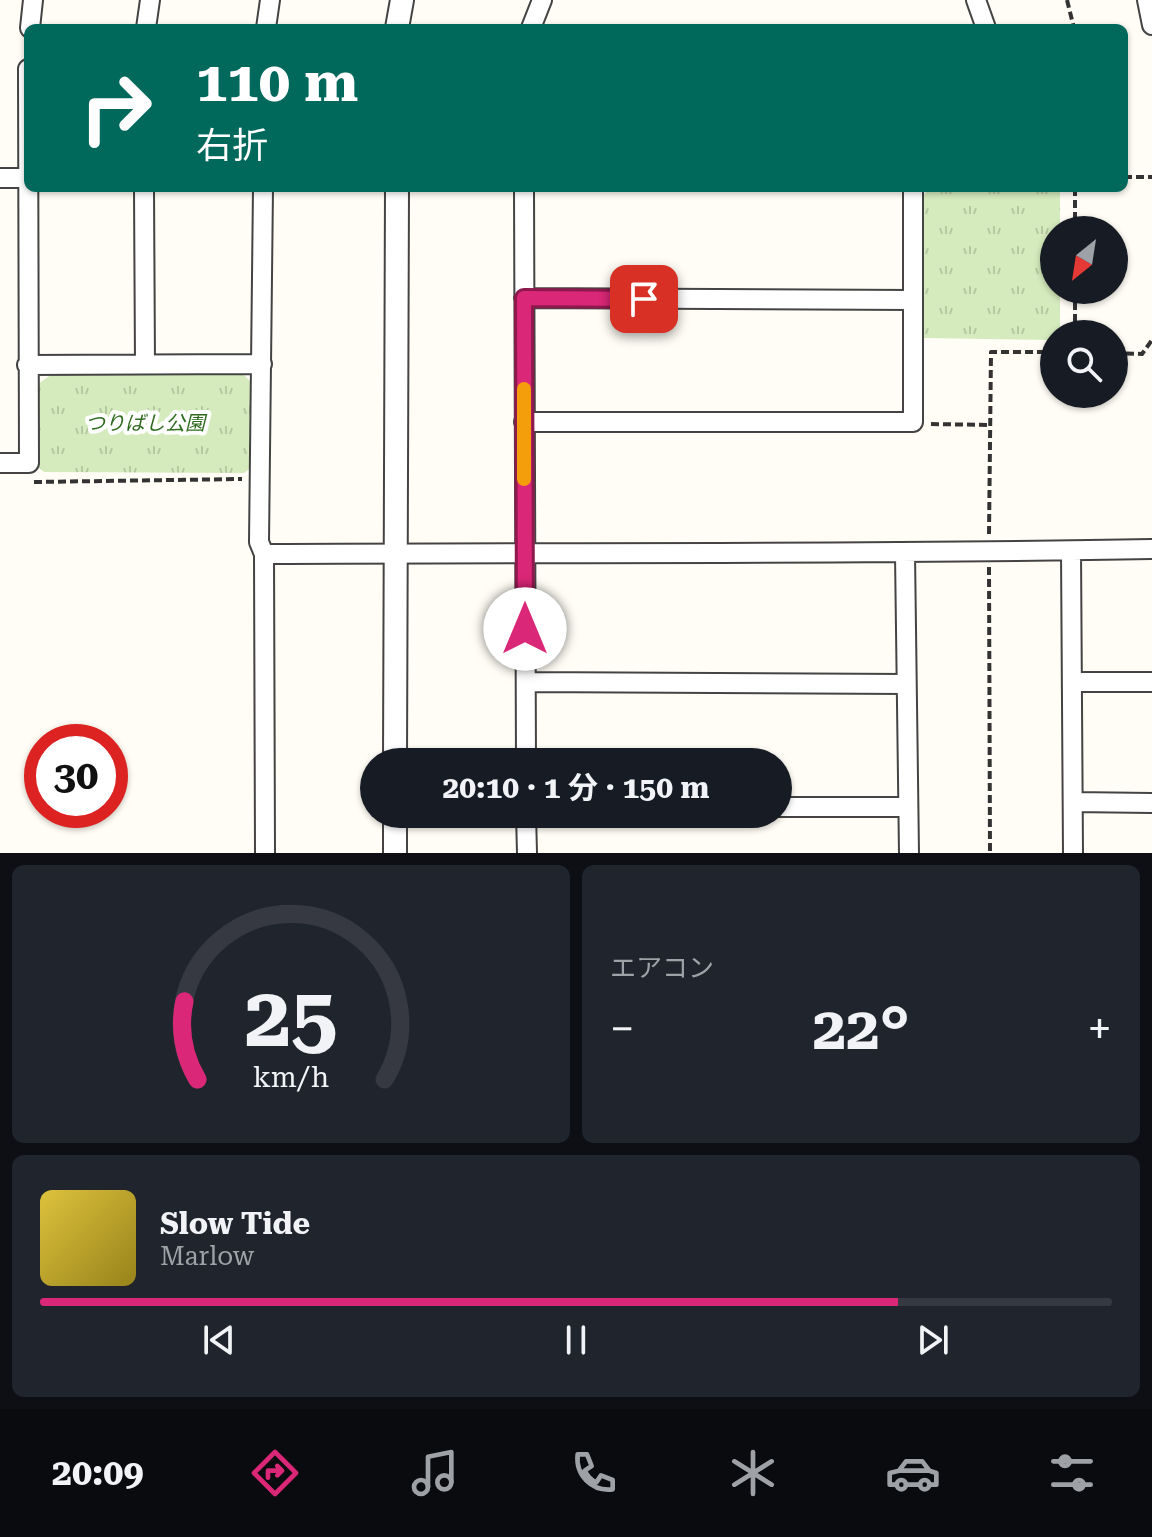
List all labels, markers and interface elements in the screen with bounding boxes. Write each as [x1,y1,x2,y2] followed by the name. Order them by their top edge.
[196,49,358,115] text: 110 m
[64,56,168,160] icon: right
[196,125,268,167] text: 右折
[1040,216,1128,304] north arrow
[1040,216,1128,408] map controls
[610,265,678,333] pin
[622,277,666,321] icon: arrive
[1040,320,1128,408] button: search
[85,411,208,435] park label: つりばし公園
[483,587,567,671] position arrow
[24,724,128,828] speed limit sign: 30
[443,770,709,805] text: 20:10 · 1 分 · 150 m
[610,953,714,983] text: エアコン
[244,969,338,1066] text: 25
[812,993,910,1064] text: 22°
[610,1003,635,1055] text: −
[1087,1003,1112,1055] text: +
[253,1060,329,1094] text: km/h
[160,1206,310,1241] text: Slow Tide
[160,1241,254,1271] text: Marlow
[197,1318,241,1362] icon: previous
[554,1318,598,1362] icon: pause
[911,1318,955,1362] icon: next
[247,1445,303,1501] icon: directions
[407,1445,463,1501] icon: music
[566,1445,622,1501] icon: phone
[725,1445,781,1501] icon: climate
[885,1445,941,1501] icon: car
[1044,1445,1100,1501] icon: filters
[52,1452,144,1494] text: 20:09

